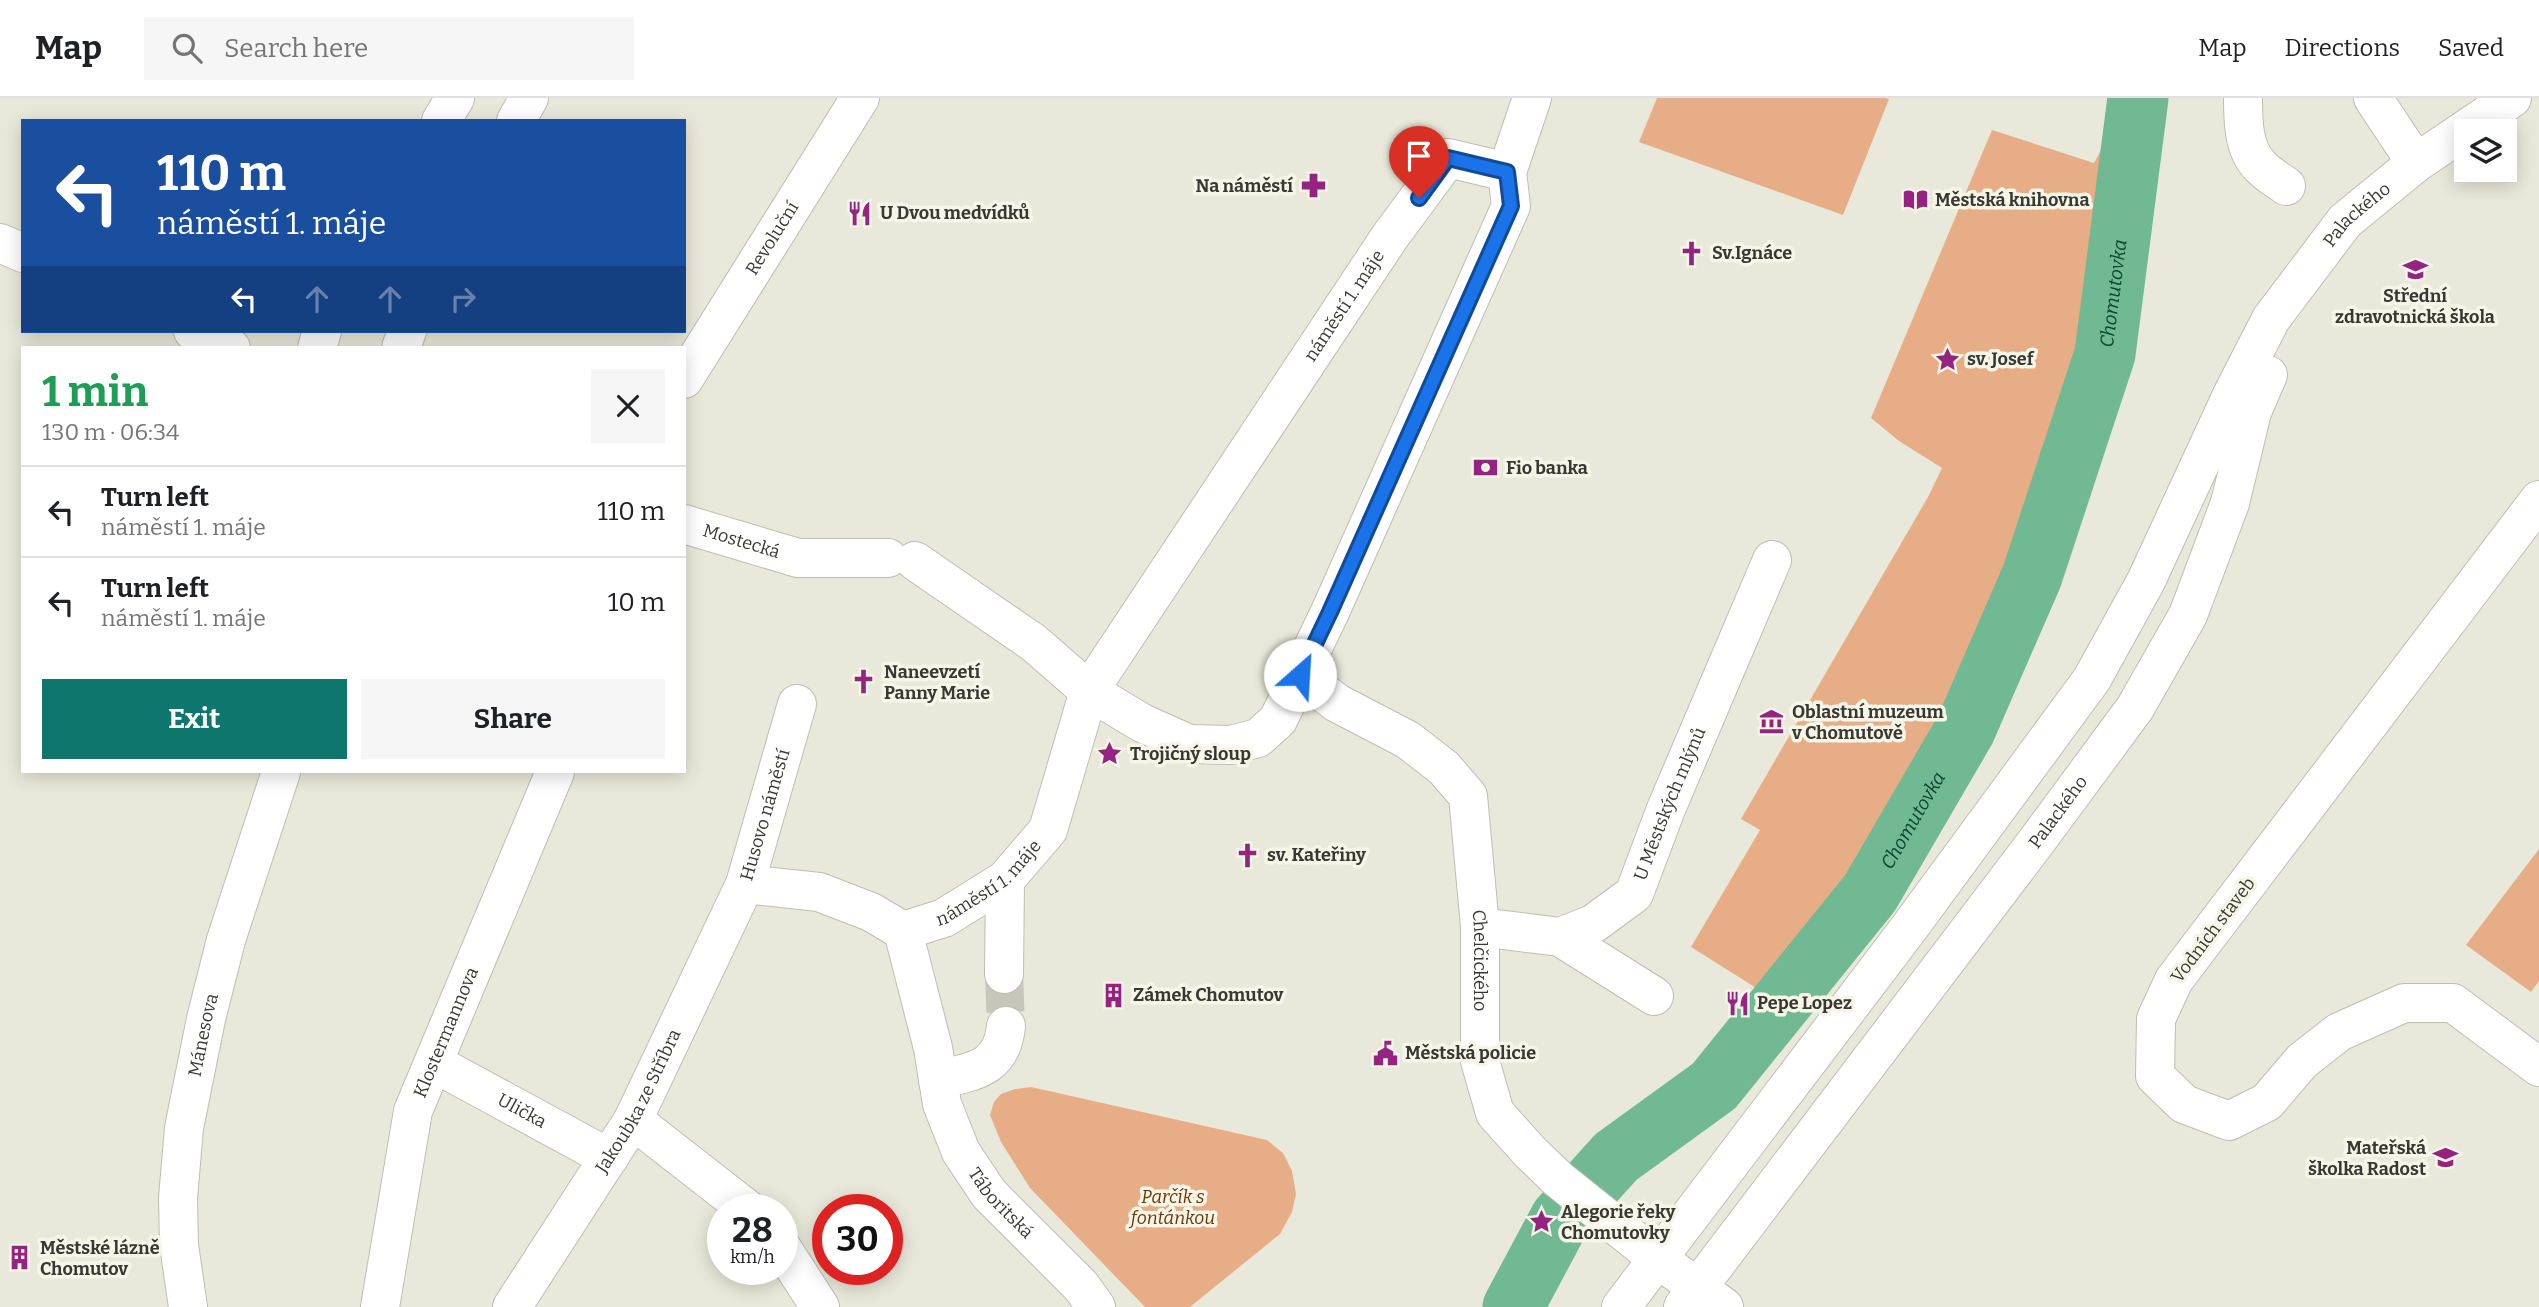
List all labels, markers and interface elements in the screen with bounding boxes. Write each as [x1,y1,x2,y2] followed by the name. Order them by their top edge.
[144,17,634,80] search box
[35,28,102,68] text: Map
[168,29,206,67] icon: search
[224,33,368,64] text: Search here
[2198,34,2247,62] text: Map
[2285,34,2400,62] text: Directions
[2438,34,2504,62] text: Saved
[2454,119,2517,182] map controls
[2454,119,2517,182] button: layers
[1389,126,1449,198] pin
[1400,137,1438,175] icon: arrive
[157,144,286,203] text: 110 m
[42,147,133,238] icon: left
[1299,172,1327,200] pharmacy icon: Na náměstí
[1196,175,1293,197] place label: Na náměstí
[2318,177,2395,251] street label: Palackého
[1901,186,1929,214] library icon: Městská knihovna
[1935,189,2090,211] place label: Městská knihovna
[741,197,804,279] street label: Revoluční
[846,199,874,227] restaurant icon: U Dvou medvídků
[880,202,1030,224] place label: U Dvou medvídků
[157,204,386,242] text: náměstí 1. máje
[2095,238,2132,349] water label: Chomutovka
[1678,239,1706,267] church icon: Sv.Ignáce
[1712,242,1792,264] place label: Sv.Ignáce
[1299,246,1389,365] street label: náměstí 1. máje
[2401,255,2429,283] school or university icon: Střední zdravotnická škola
[225,280,263,318] icon: left
[298,280,336,318] icon: ahead
[371,280,409,318] icon: ahead
[444,280,482,318] icon: right
[2335,285,2495,328] place label: Střední zdravotnická škola
[1933,345,1961,373] place icon: sv. Josef
[1967,348,2035,370] place label: sv. Josef
[42,367,148,417] text: 1 min
[591,369,665,443] button: close
[42,418,179,446] text: 130 m · 06:34
[1472,454,1500,482] bank icon: Fio banka
[1506,457,1588,479] place label: Fio banka
[101,482,209,513] text: Turn left
[42,493,80,531] icon: left
[597,496,665,527] text: 110 m
[101,513,266,541] text: náměstí 1. máje
[700,519,783,563] street label: Mostecká
[101,573,209,604] text: Turn left
[42,584,80,622] icon: left
[608,587,665,618] text: 10 m
[101,604,266,632] text: náměstí 1. máje
[1263,638,1337,712] position arrow
[884,661,990,704] place label: Naneevzetí Panny Marie
[850,668,878,696] church icon: Naneevzetí Panny Marie
[42,679,347,759] button: Exit
[361,679,665,759] button: Share
[1791,701,1944,744] place label: Oblastní muzeum v Chomutově
[1758,708,1786,736] museum icon: Oblastní muzeum v Chomutově
[1629,724,1711,883] street label: U Městských mlýnů
[1096,740,1124,768] place icon: Trojičný sloup
[1130,743,1251,765] place label: Trojičný sloup
[736,746,795,883] street label: Husovo náměstí
[1876,768,1950,873] water label: Chomutovka
[2024,771,2092,853] street label: Palackého
[933,835,1046,931] street label: náměstí 1. máje
[1233,841,1261,869] church icon: sv. Kateřiny
[1267,844,1367,866] place label: sv. Kateřiny
[2166,873,2260,987] street label: Vodních staveb
[1467,909,1491,1011] street label: Chelčického
[409,964,483,1101] street label: Klostermannova
[1099,981,1127,1009] building icon: Zámek Chomutov
[1133,984,1284,1006] place label: Zámek Chomutov
[1723,989,1751,1017] restaurant icon: Pepe Lopez
[184,991,223,1078] street label: Mánesova
[1757,992,1852,1014] place label: Pepe Lopez
[590,1025,686,1178] street label: Jakoubka ze Stříbra
[1371,1039,1399,1067] public building icon: Městská policie
[1405,1042,1536,1064] place label: Městská policie
[494,1088,550,1133] street label: Ulička
[2308,1137,2426,1180] place label: Mateřská školka Radost
[2432,1144,2460,1172] school or university icon: Mateřská školka Radost
[963,1163,1038,1243] street label: Táboritská
[1129,1186,1215,1229] park label: Parčík s fontánkou
[812,1194,903,1285] speed limit sign: 30
[1561,1201,1677,1244] place label: Alegorie řeky Chomutovky
[1527,1208,1555,1236] place icon: Alegorie řeky Chomutovky
[732,1209,773,1251] text: 28
[40,1237,160,1280] place label: Městské lázně Chomutov
[6,1244,34,1272] building icon: Městské lázně Chomutov
[730,1246,775,1268] text: km/h

